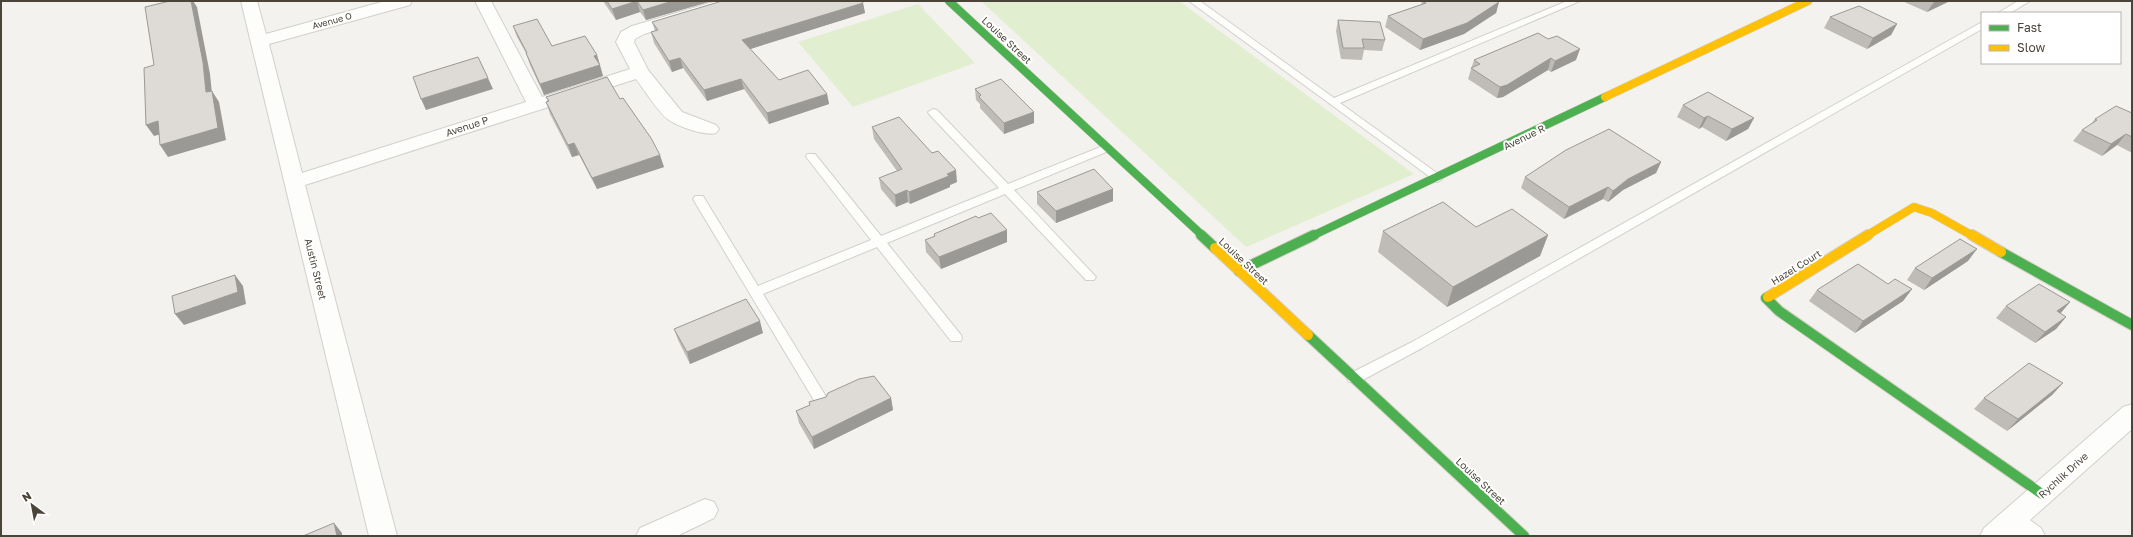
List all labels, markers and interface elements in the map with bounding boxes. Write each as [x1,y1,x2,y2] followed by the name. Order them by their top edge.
[311,10,353,31] street label: Avenue O
[1981,12,2121,64] legend
[980,14,1034,66] street label: Louise Street
[2017,20,2042,35] text: Fast
[2017,40,2045,55] text: Slow
[444,113,490,139] street label: Avenue P
[1501,122,1547,152] street label: Avenue R
[1217,235,1271,287] street label: Louise Street
[303,237,329,301] street label: Austin Street
[1769,247,1823,287] street label: Hazel Court
[2036,449,2090,500] street label: Rychlik Drive
[1454,455,1508,507] street label: Louise Street
[12,485,52,525] north arrow
[19,488,33,504] text: N

